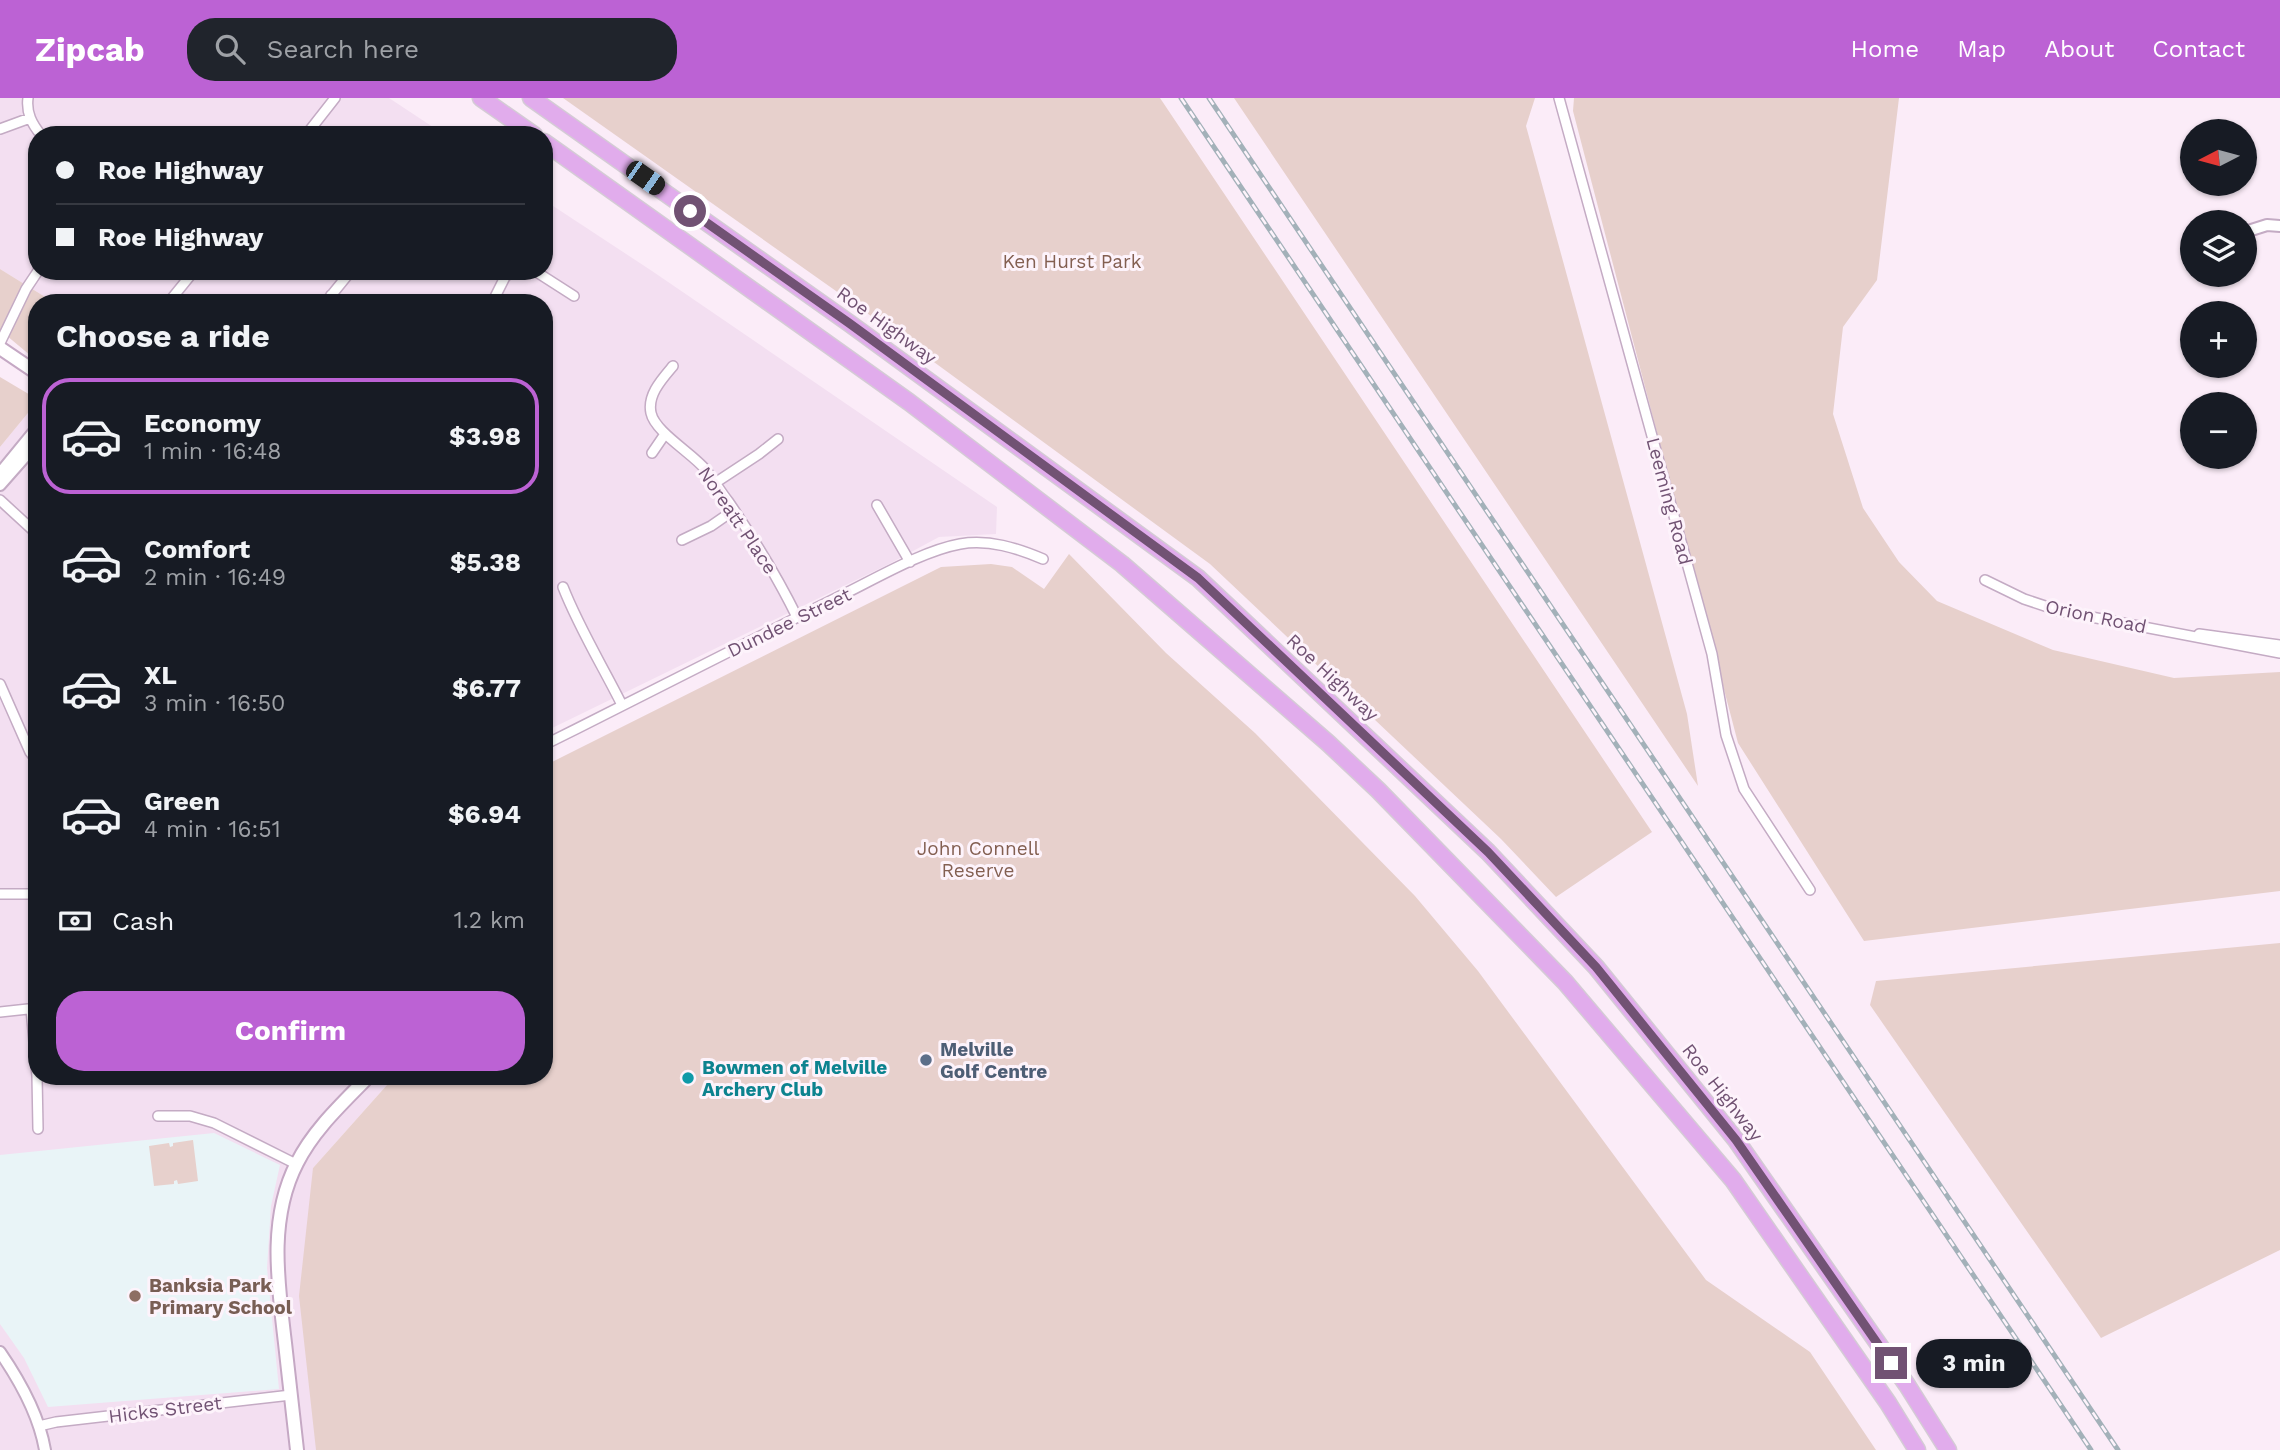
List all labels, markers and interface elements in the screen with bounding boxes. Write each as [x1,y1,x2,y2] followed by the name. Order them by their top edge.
[187,18,677,81] search box
[35,30,145,69] text: Zipcab
[211,30,249,68] icon: search
[267,34,419,64] text: Search here
[1851,35,1919,63] text: Home
[1957,35,2006,63] text: Map
[2044,35,2114,63] text: About
[2152,35,2245,63] text: Contact
[2180,119,2258,196] north arrow
[2180,119,2257,469] map controls
[98,155,263,185] text: Roe Highway
[622,157,669,199] car
[674,195,706,227] route start
[2180,210,2257,287] button: layers
[98,222,263,252] text: Roe Highway
[1002,250,1142,273] park label: Ken Hurst Park
[832,282,941,369] street label: Roe Highway
[2180,301,2257,378] button: +
[56,317,270,355] text: Choose a ride
[2180,392,2257,469] button: −
[60,405,123,468] icon: car
[144,408,261,438] text: Economy
[449,421,521,451] text: $3.98
[1641,435,1698,567] street label: Leeming Road
[144,438,282,465] text: 1 min · 16:48
[693,462,782,578] street label: Noreatt Place
[60,531,123,594] icon: car
[144,534,250,564] text: Comfort
[450,547,521,577] text: $5.38
[144,564,286,591] text: 2 min · 16:49
[724,583,855,662] street label: Dundee Street
[2043,595,2149,638] street label: Orion Road
[1282,629,1384,726] street label: Roe Highway
[60,657,123,720] icon: car
[144,660,177,690] text: XL
[452,673,521,703] text: $6.77
[144,690,285,717] text: 3 min · 16:50
[60,783,123,846] icon: car
[144,786,220,816] text: Green
[448,799,521,829] text: $6.94
[144,816,281,843] text: 4 min · 16:51
[917,837,1039,882] park label: John Connell Reserve
[56,902,94,940] icon: cash
[112,906,174,936] text: Cash
[454,907,525,934] text: 1.2 km
[56,991,525,1071] button: Confirm
[940,1038,1047,1083] place label: Melville Golf Centre
[1677,1039,1768,1146] street label: Roe Highway
[918,1052,934,1068] marker: Melville Golf Centre
[702,1056,887,1101] place label: Bowmen of Melville Archery Club
[680,1070,696,1086] marker: Bowmen of Melville Archery Club
[149,1274,293,1319] place label: Banksia Park Primary School
[127,1288,143,1304] marker: Banksia Park Primary School
[1916,1338,2031,1388] callout: 3 min
[1875,1347,1907,1379] route end
[1943,1350,2005,1377] text: 3 min
[107,1391,223,1428] street label: Hicks Street

